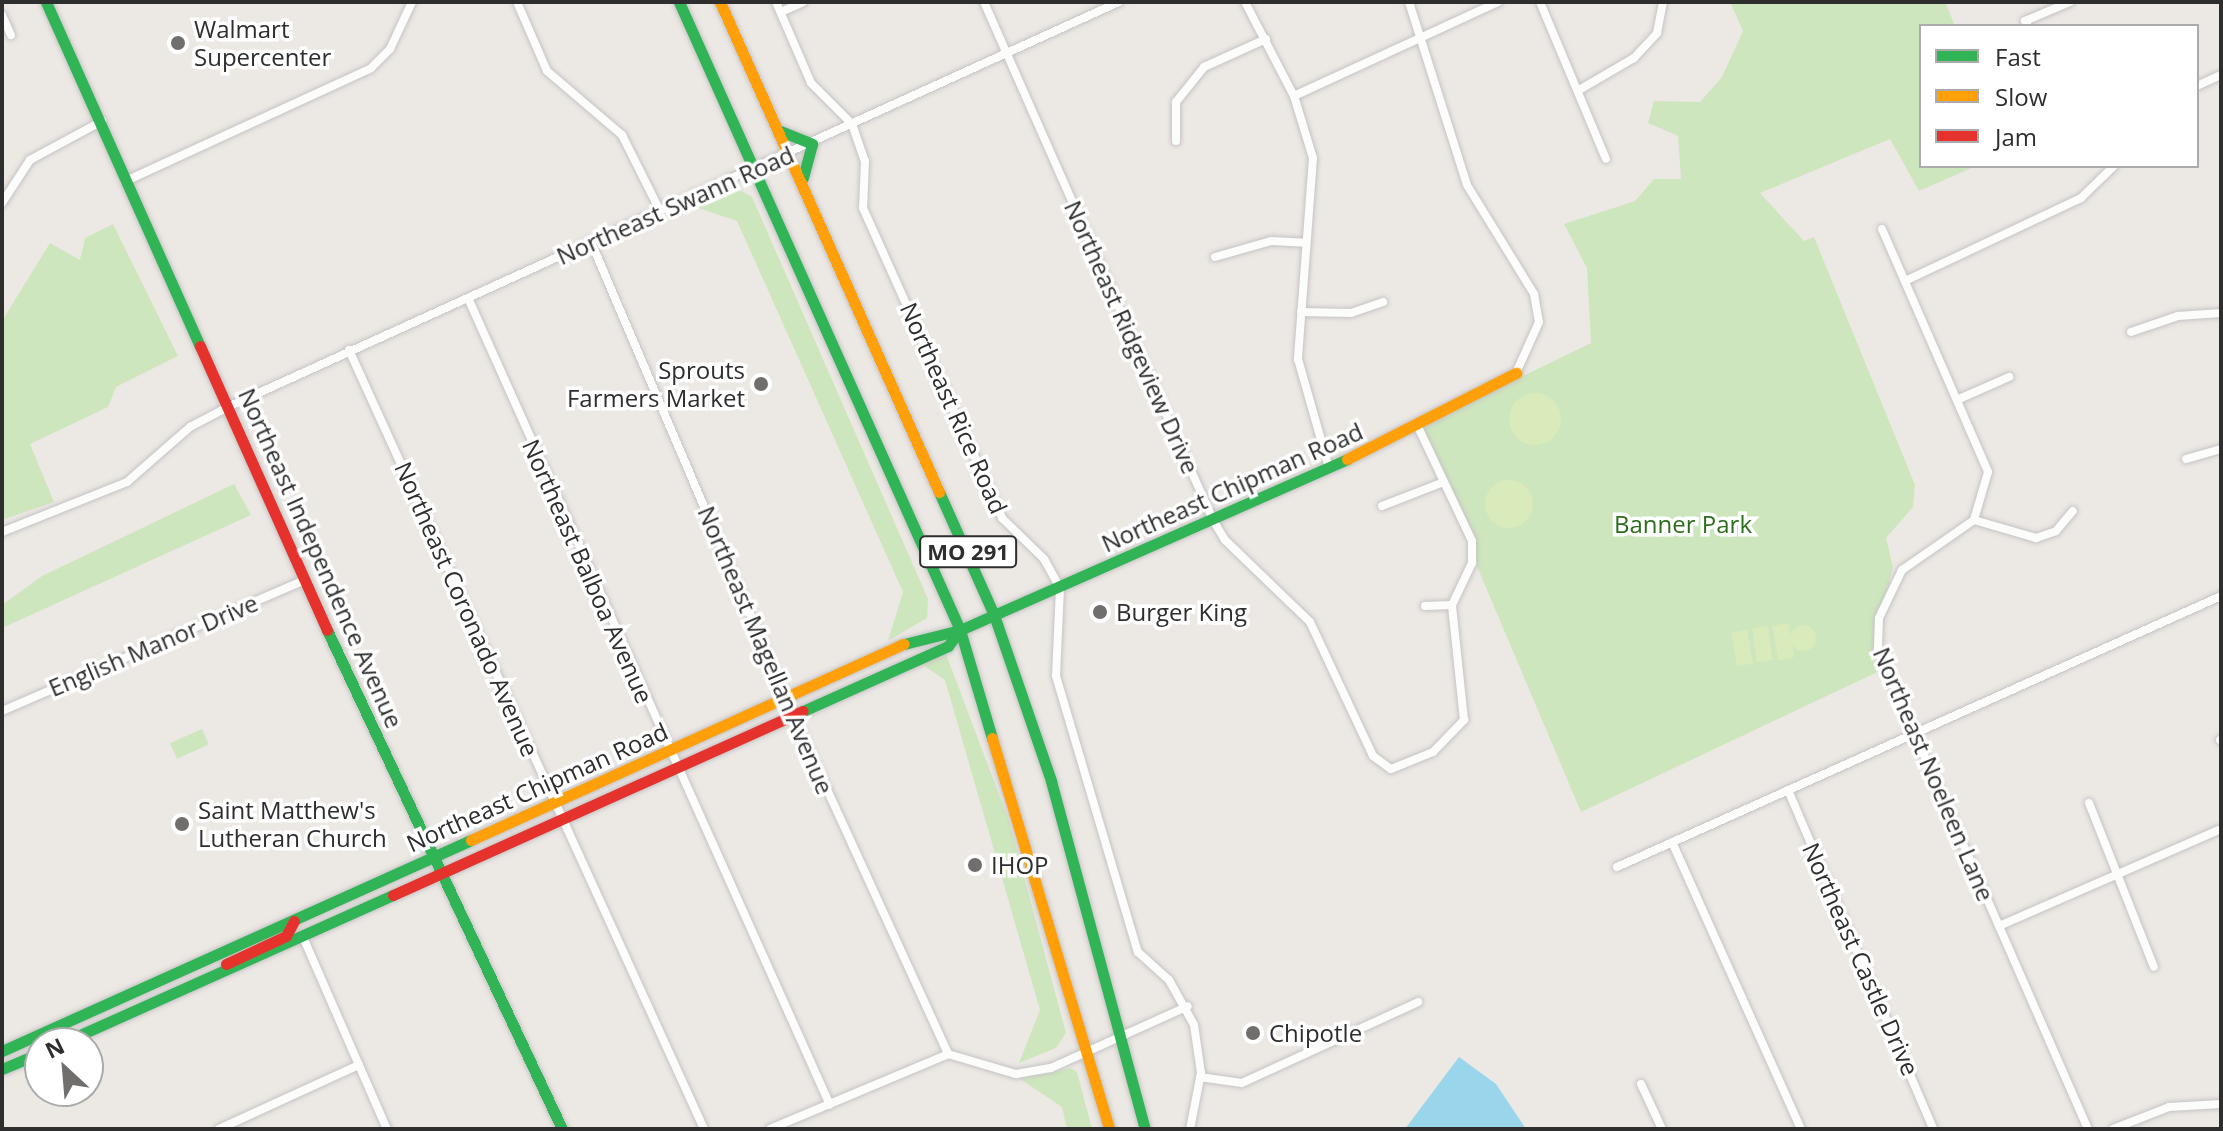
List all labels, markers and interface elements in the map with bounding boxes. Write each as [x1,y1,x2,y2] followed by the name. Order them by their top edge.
[194,15,331,71] place label: Walmart Supercenter
[1919,24,2199,168] legend
[169,34,187,52] marker: Walmart Supercenter
[1995,40,2041,73] text: Fast
[1995,80,2047,113] text: Slow
[1995,120,2037,153] text: Jam
[552,140,798,270] street label: Northeast Swann Road
[1059,196,1205,478] street label: Northeast Ridgeview Drive
[894,298,1014,518] street label: Northeast Rice Road
[567,356,745,412] place label: Sprouts Farmers Market
[752,375,770,393] marker: Sprouts Farmers Market
[233,384,409,732] street label: Northeast Independence Avenue
[1097,416,1367,558] street label: Northeast Chipman Road
[517,435,659,707] street label: Northeast Balboa Avenue
[389,457,545,761] street label: Northeast Coronado Avenue
[692,502,840,798] street label: Northeast Magellan Avenue
[1614,510,1752,538] park label: Banner Park
[918,534,1018,570] road number: MO 291
[44,588,262,702] street label: English Manor Drive
[1116,598,1247,626] place label: Burger King
[1091,603,1109,621] marker: Burger King
[1867,643,2001,905] street label: Northeast Noeleen Lane
[402,716,672,858] street label: Northeast Chipman Road
[198,796,387,852] place label: Saint Matthew's Lutheran Church
[173,815,191,833] marker: Saint Matthew's Lutheran Church
[1797,838,1925,1080] street label: Northeast Castle Drive
[991,851,1049,879] place label: IHOP
[966,856,984,874] marker: IHOP
[1269,1019,1362,1047] place label: Chipotle
[1244,1024,1262,1042] marker: Chipotle
[24,1027,104,1107] north arrow
[40,1030,69,1065] text: N

